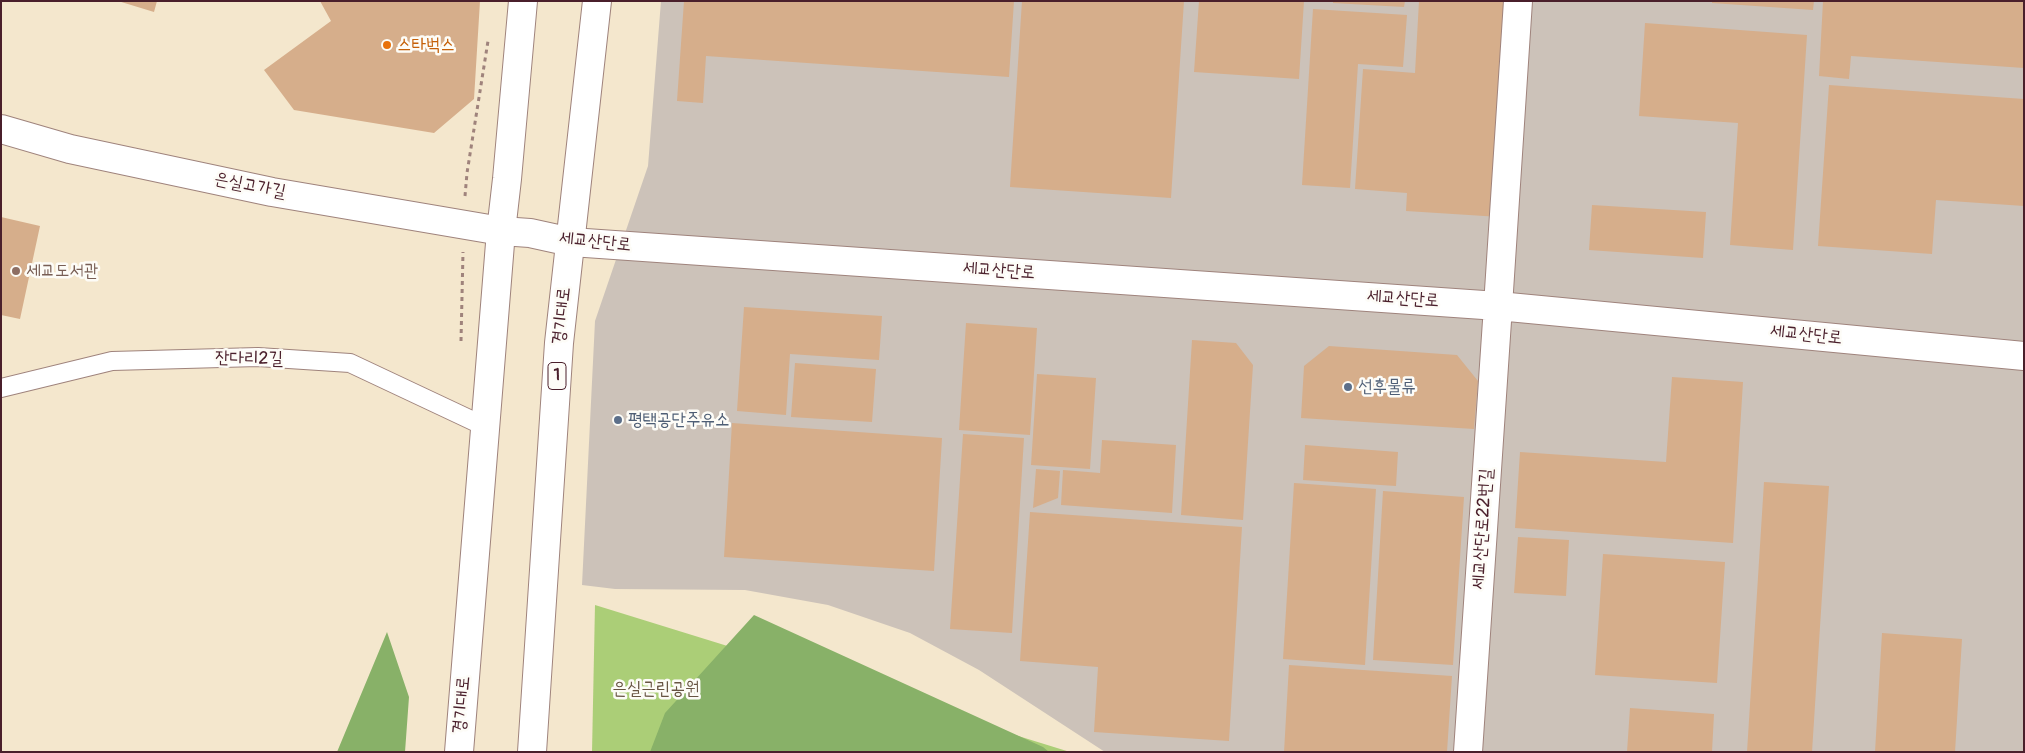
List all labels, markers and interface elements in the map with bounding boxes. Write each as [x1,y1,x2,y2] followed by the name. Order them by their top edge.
[397,34,455,56] place label: 스타벅스
[381,39,393,51] marker: 스타벅스
[212,168,288,204] street label: 은실고가길
[558,227,632,257] street label: 세교산단로
[962,258,1036,284] street label: 세교산단로
[26,260,98,282] place label: 세교도서관
[10,265,22,277] marker: 세교도서관
[548,286,576,346] street label: 경기대로
[1366,286,1440,312] street label: 세교산단로
[1769,320,1843,350] street label: 세교산단로
[215,348,283,370] street label: 잔다리2길
[548,362,566,390] road number: 1
[1358,376,1416,398] place label: 선후물류
[1342,381,1354,393] marker: 선후물류
[628,409,729,431] place label: 평택공단주유소
[612,414,624,426] marker: 평택공단주유소
[1468,468,1498,590] street label: 세교산단로22번길
[449,675,475,735] street label: 경기대로
[613,678,699,700] park label: 은실근린공원

